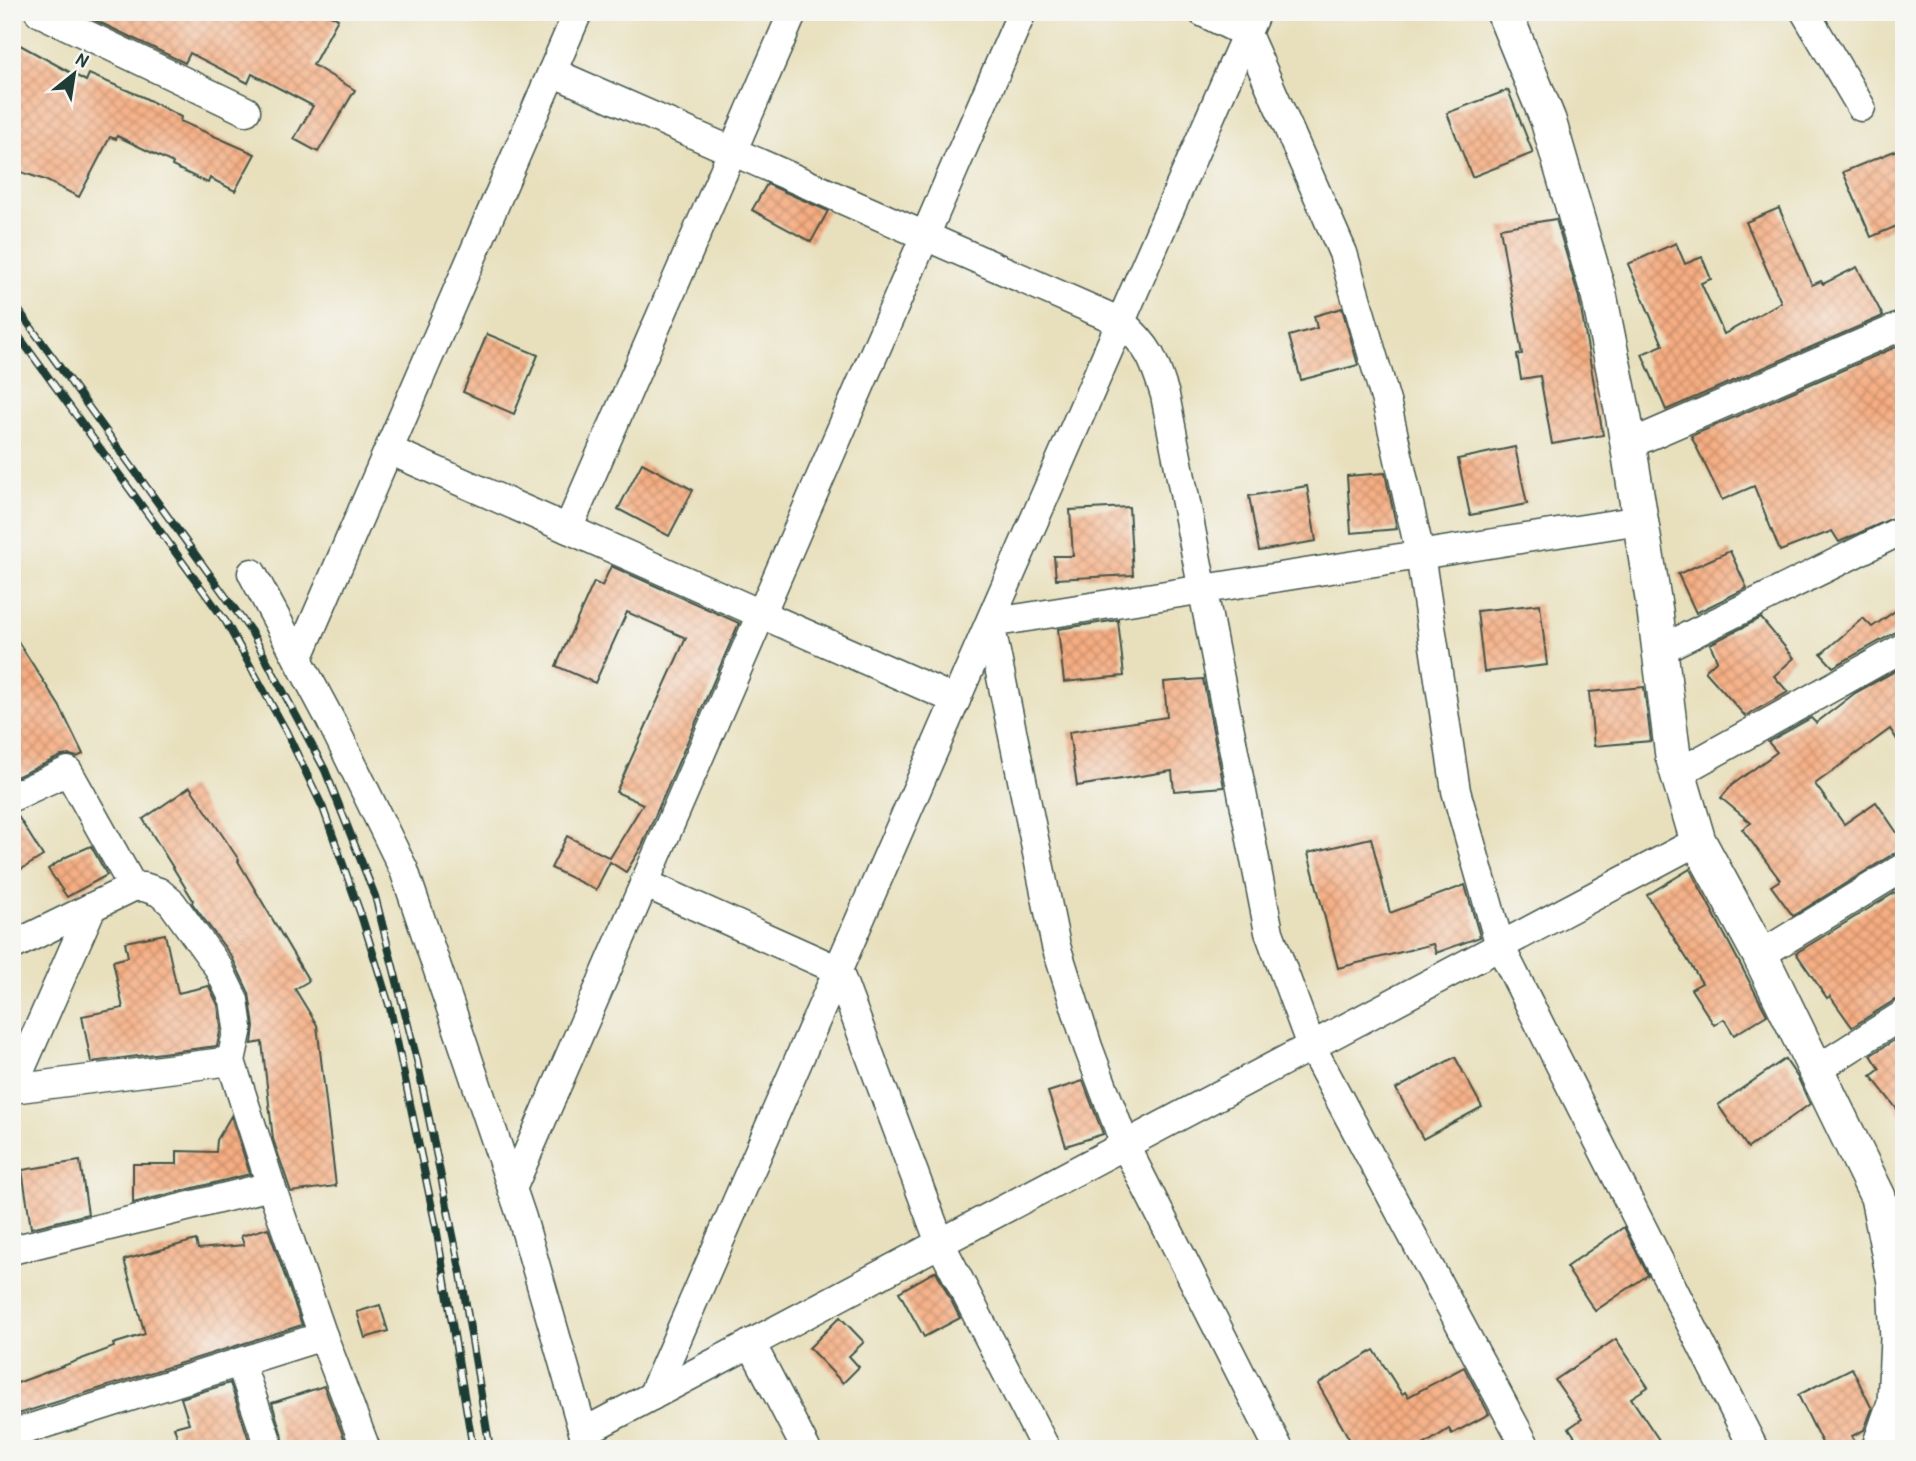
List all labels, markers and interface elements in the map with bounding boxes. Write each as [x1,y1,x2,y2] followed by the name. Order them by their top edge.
[38,38,108,108] north arrow
[72,45,93,73] text: N

